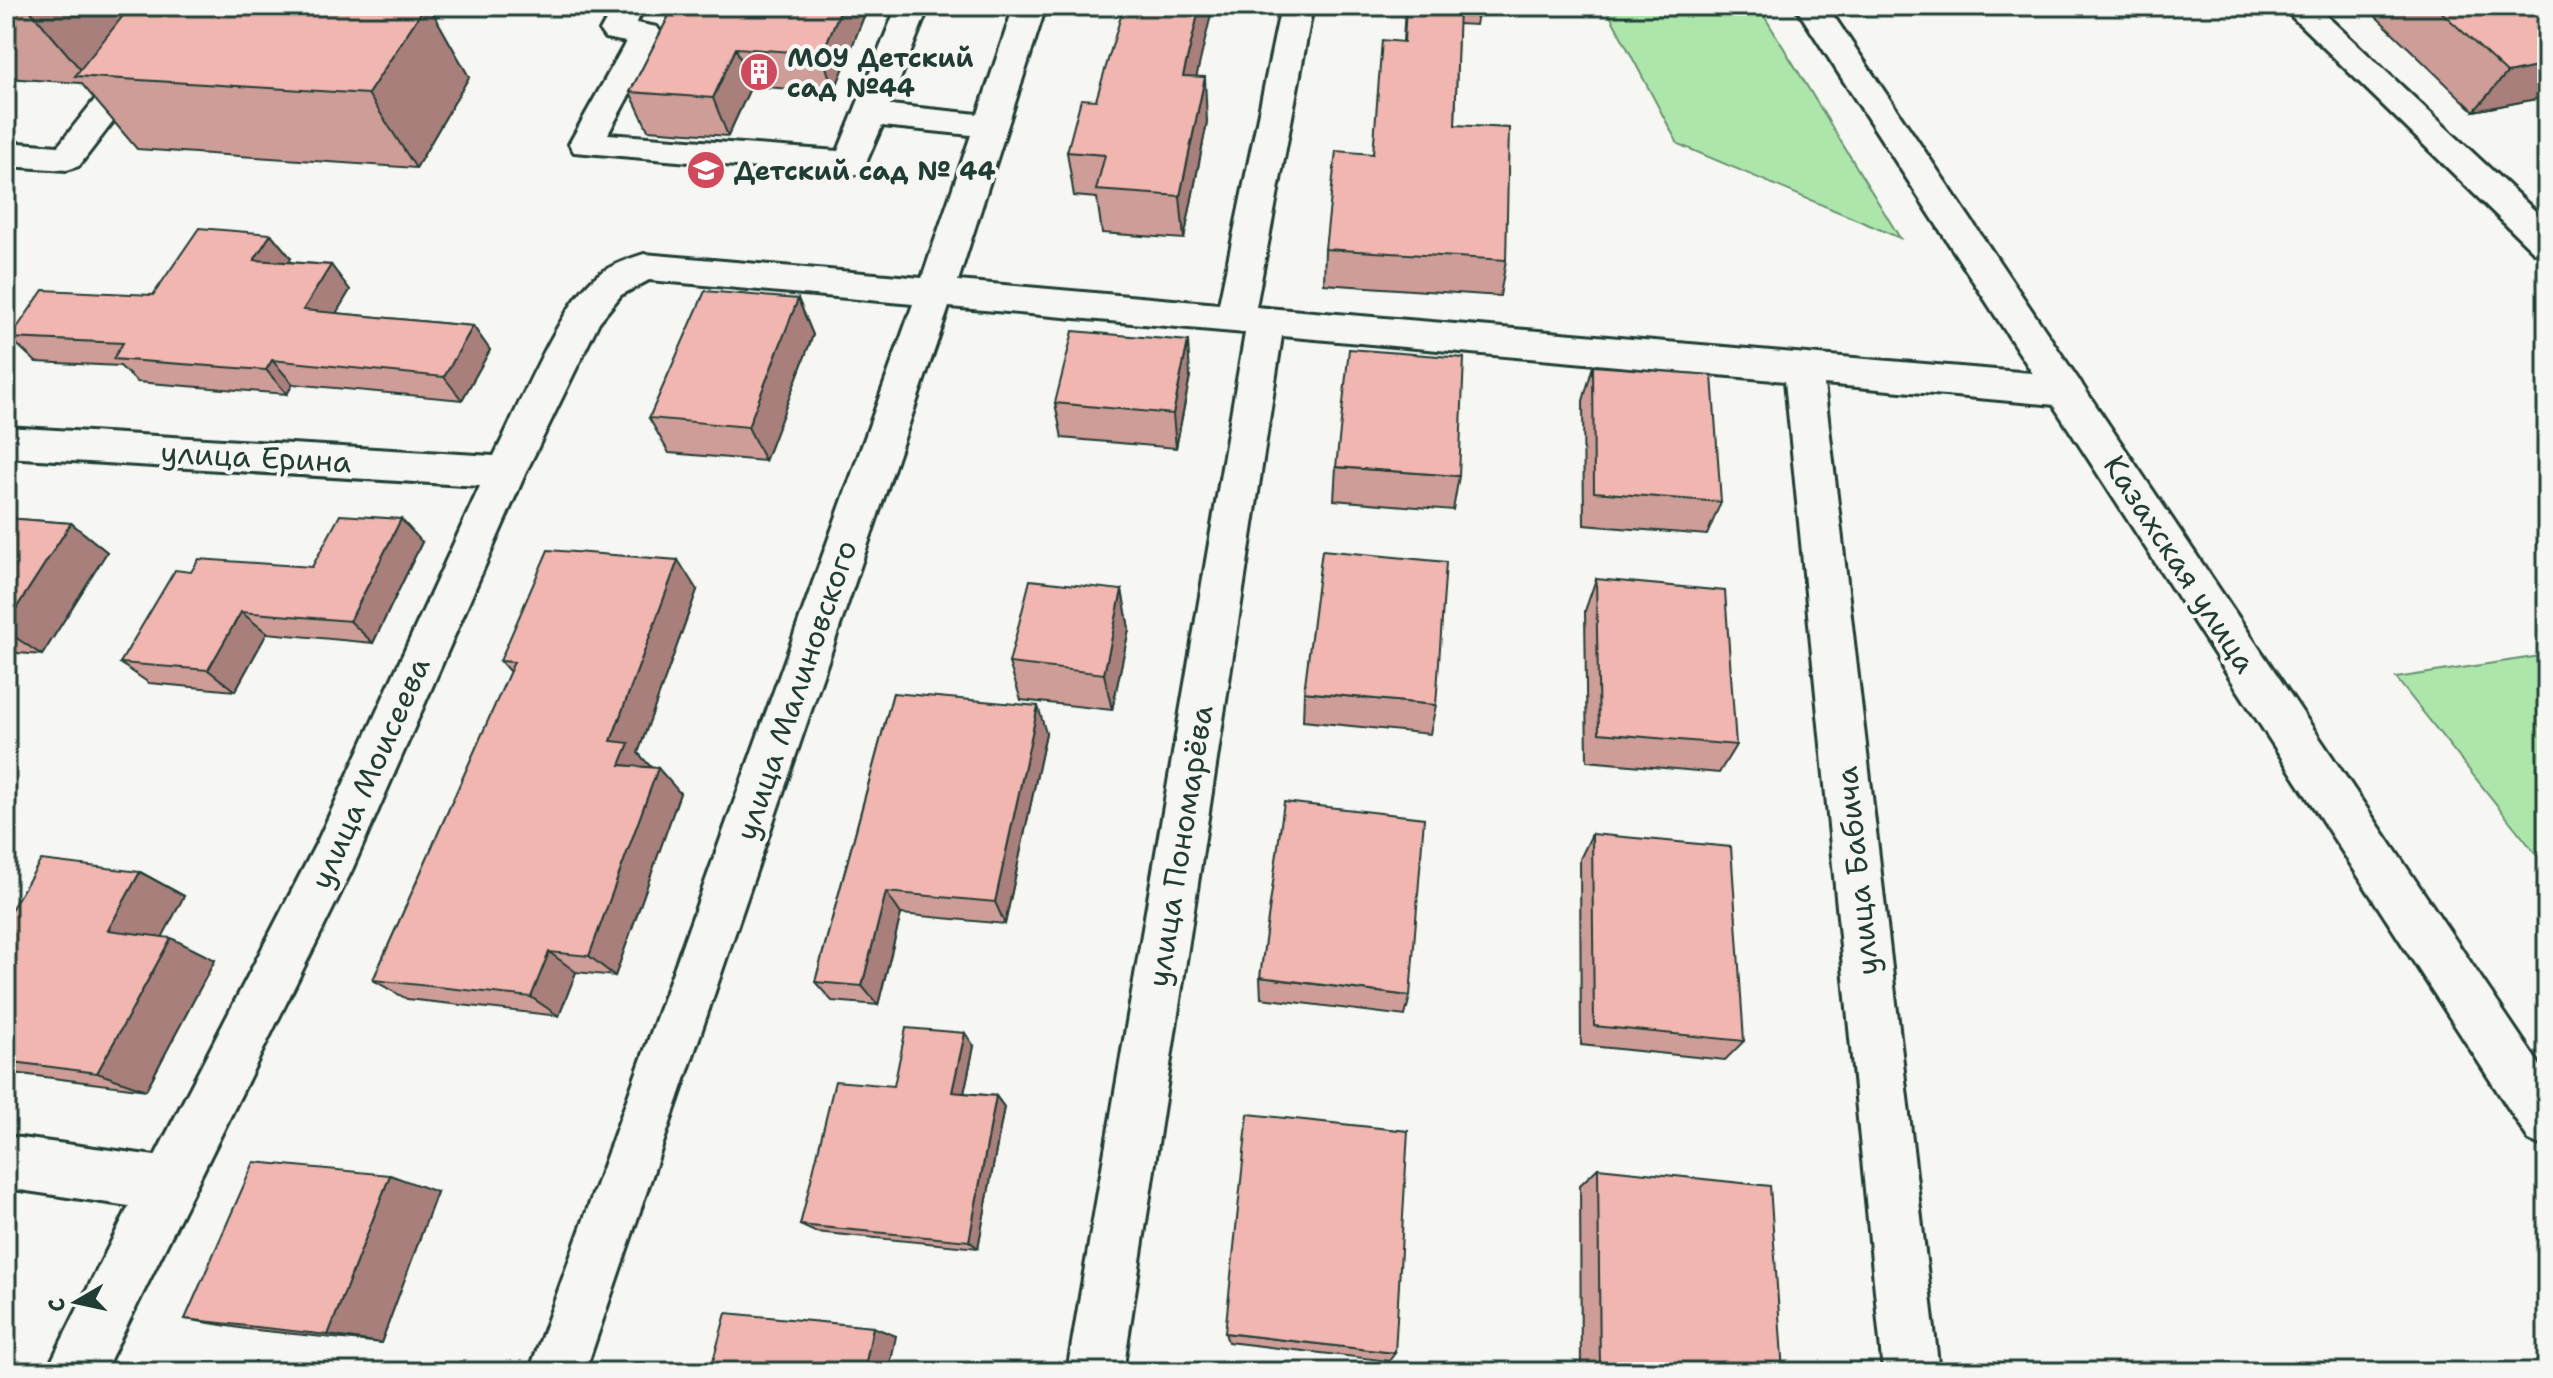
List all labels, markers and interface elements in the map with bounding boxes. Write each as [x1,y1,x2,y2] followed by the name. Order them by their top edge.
[787,40,973,105] place label: МОУ Детский сад №44
[738,51,780,93] building icon: МОУ Детский сад №44
[685,149,727,191] school or university icon: Детский сад № 44
[734,153,996,188] place label: Детский сад № 44
[160,432,353,482] street label: улица Ерина
[2094,447,2266,681] street label: Казахская улица
[725,534,867,846] street label: улица Малиновского
[300,650,440,895] street label: улица Моисеева
[1137,702,1223,990] street label: улица Пономарёва
[1826,764,1888,978] street label: улица Бабича
[36,1262,116,1342] north arrow
[41,1296,72,1314] text: С

